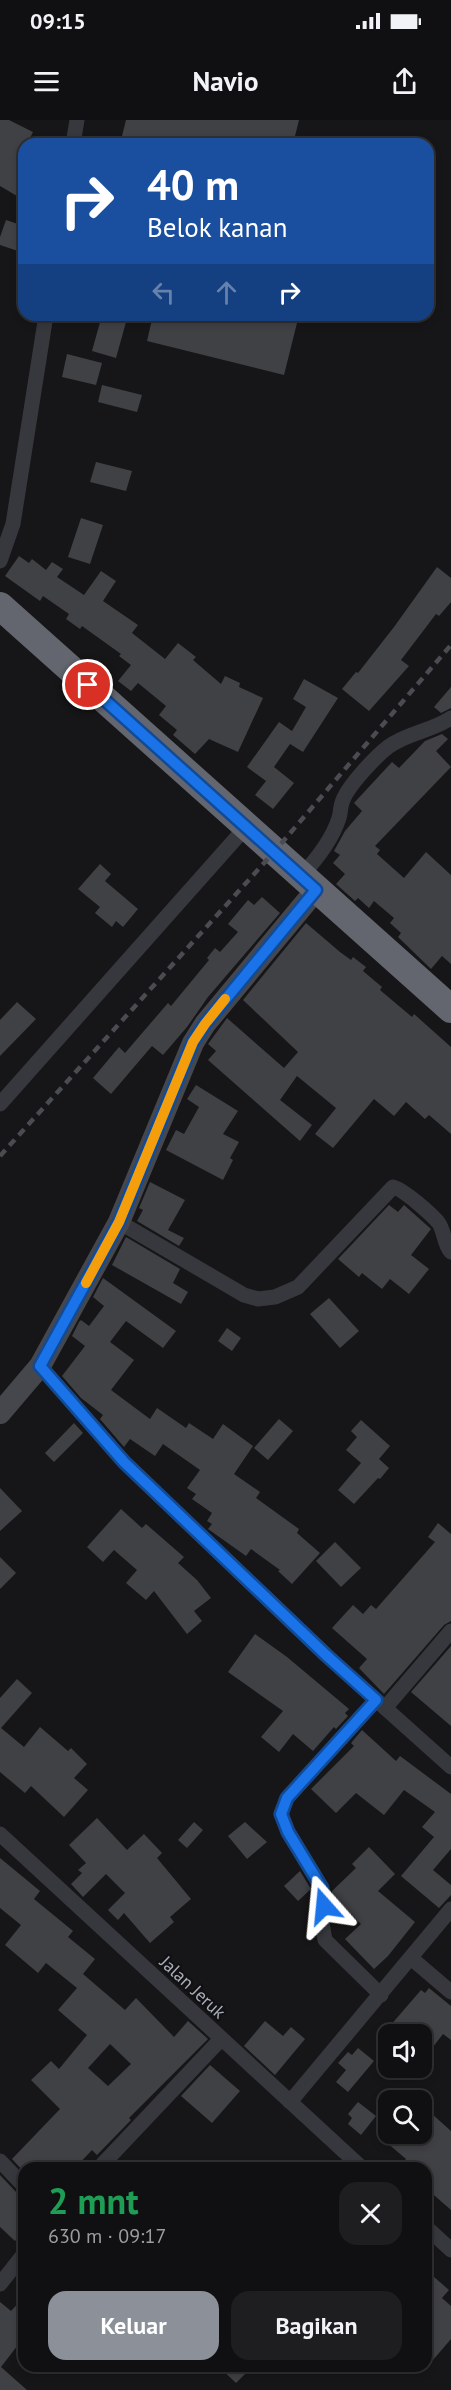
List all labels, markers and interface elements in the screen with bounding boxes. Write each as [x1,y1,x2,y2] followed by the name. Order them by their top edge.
[30,7,86,35] text: 09:15
[193,64,258,98] text: Navio
[30,65,63,98] icon: menu
[388,65,421,98] icon: share
[147,157,239,212] text: 40 m
[48,162,126,240] icon: right
[147,210,287,244] text: Belok kanan
[147,276,180,309] icon: left
[210,276,243,309] icon: ahead
[273,276,306,309] icon: right
[62,659,113,710] pin
[71,668,104,701] icon: arrive
[292,1874,356,1938] position arrow
[155,1950,231,2024] street label: Jalan Jeruk
[378,2024,432,2144] map controls
[378,2024,432,2078] button: sound
[378,2090,432,2144] button: search
[48,2177,139,2224] text: 2 mnt
[339,2182,402,2245] button: close
[48,2223,166,2249] text: 630 m · 09:17
[48,2291,219,2360] button: Keluar
[231,2291,402,2360] button: Bagikan

